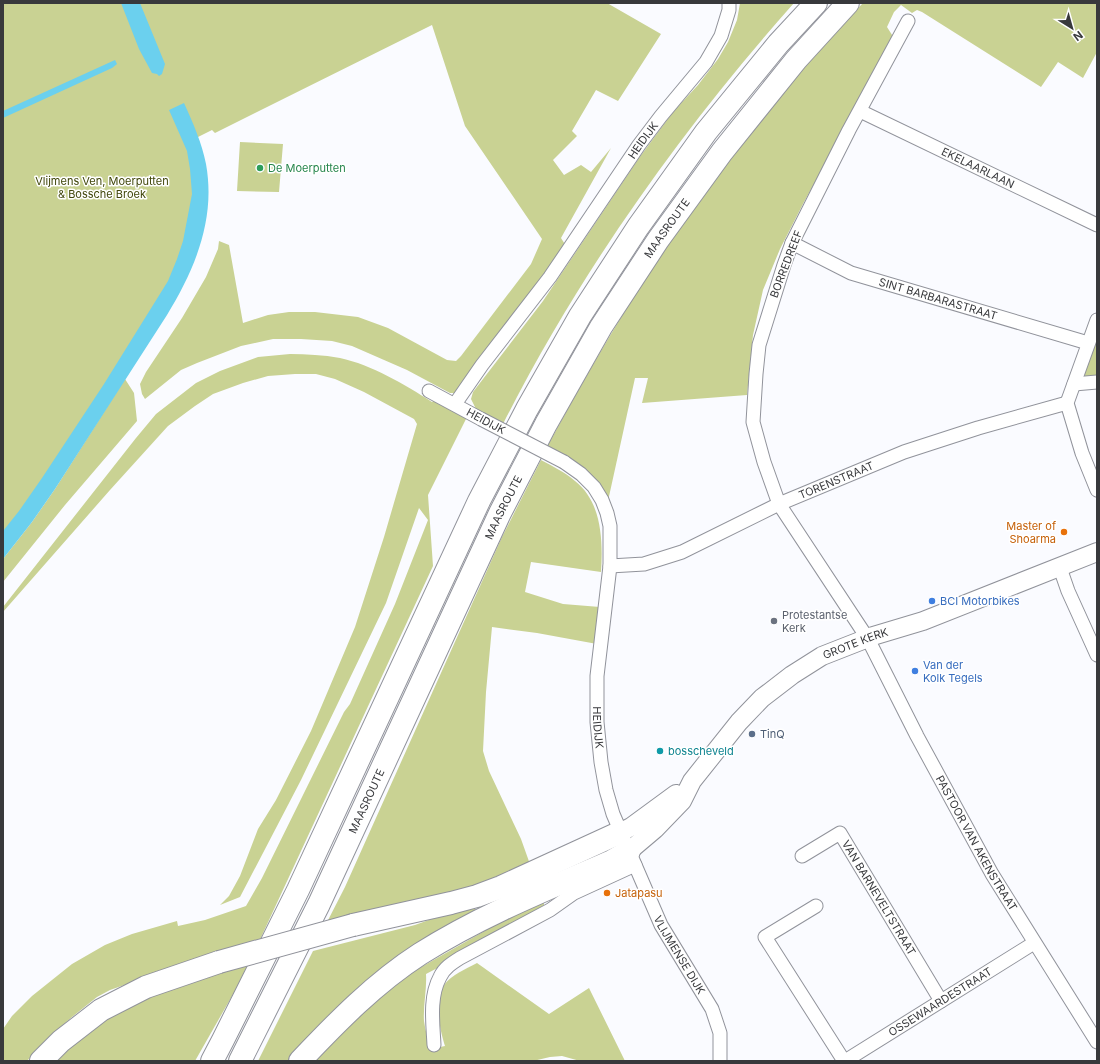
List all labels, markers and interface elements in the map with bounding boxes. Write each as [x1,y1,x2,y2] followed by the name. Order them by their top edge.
[1052,8,1092,48] north arrow
[1070,28,1086,44] text: N
[625,119,661,161] street label: HEIDIJK
[939,144,1017,191] street label: EKELAARLAAN
[268,161,346,175] place label: De Moerputten
[255,163,265,173] marker: De Moerputten
[35,174,169,201] park label: Vlijmens Ven, Moerputten & Bossche Broek
[641,196,693,261] street label: MAASROUTE
[767,228,805,300] street label: BORREDREEF
[877,275,999,323] street label: SINT BARBARASTRAAT
[464,405,508,437] street label: HEIDIJK
[796,458,876,502] street label: TORENSTRAAT
[482,473,525,542] street label: MAASROUTE
[1006,519,1056,546] place label: Master of Shoarma
[1059,527,1069,537] marker: Master of Shoarma
[940,594,1020,608] place label: BCI Motorbikes
[927,596,937,606] marker: BCI Motorbikes
[782,608,847,635] place label: Protestantse Kerk
[769,616,779,626] marker: Protestantse Kerk
[821,625,890,662] street label: GROTE KERK
[923,658,983,685] place label: Van der Kolk Tegels
[910,666,920,676] marker: Van der Kolk Tegels
[590,706,607,750] street label: HEIDIJK
[760,727,785,741] place label: TinQ
[747,729,757,739] marker: TinQ
[668,744,734,758] place label: bosscheveld
[655,746,665,756] marker: bosscheveld
[346,767,388,836] street label: MAASROUTE
[933,773,1020,913] street label: PASTOOR VAN AKENSTRAAT
[839,838,919,958] street label: VAN BARNEVELTSTRAAT
[615,886,663,900] place label: Jatapasu
[602,888,612,898] marker: Jatapasu
[651,913,709,997] street label: VLIJMENSE DIJK
[886,964,994,1039] street label: OSSEWAARDESTRAAT

